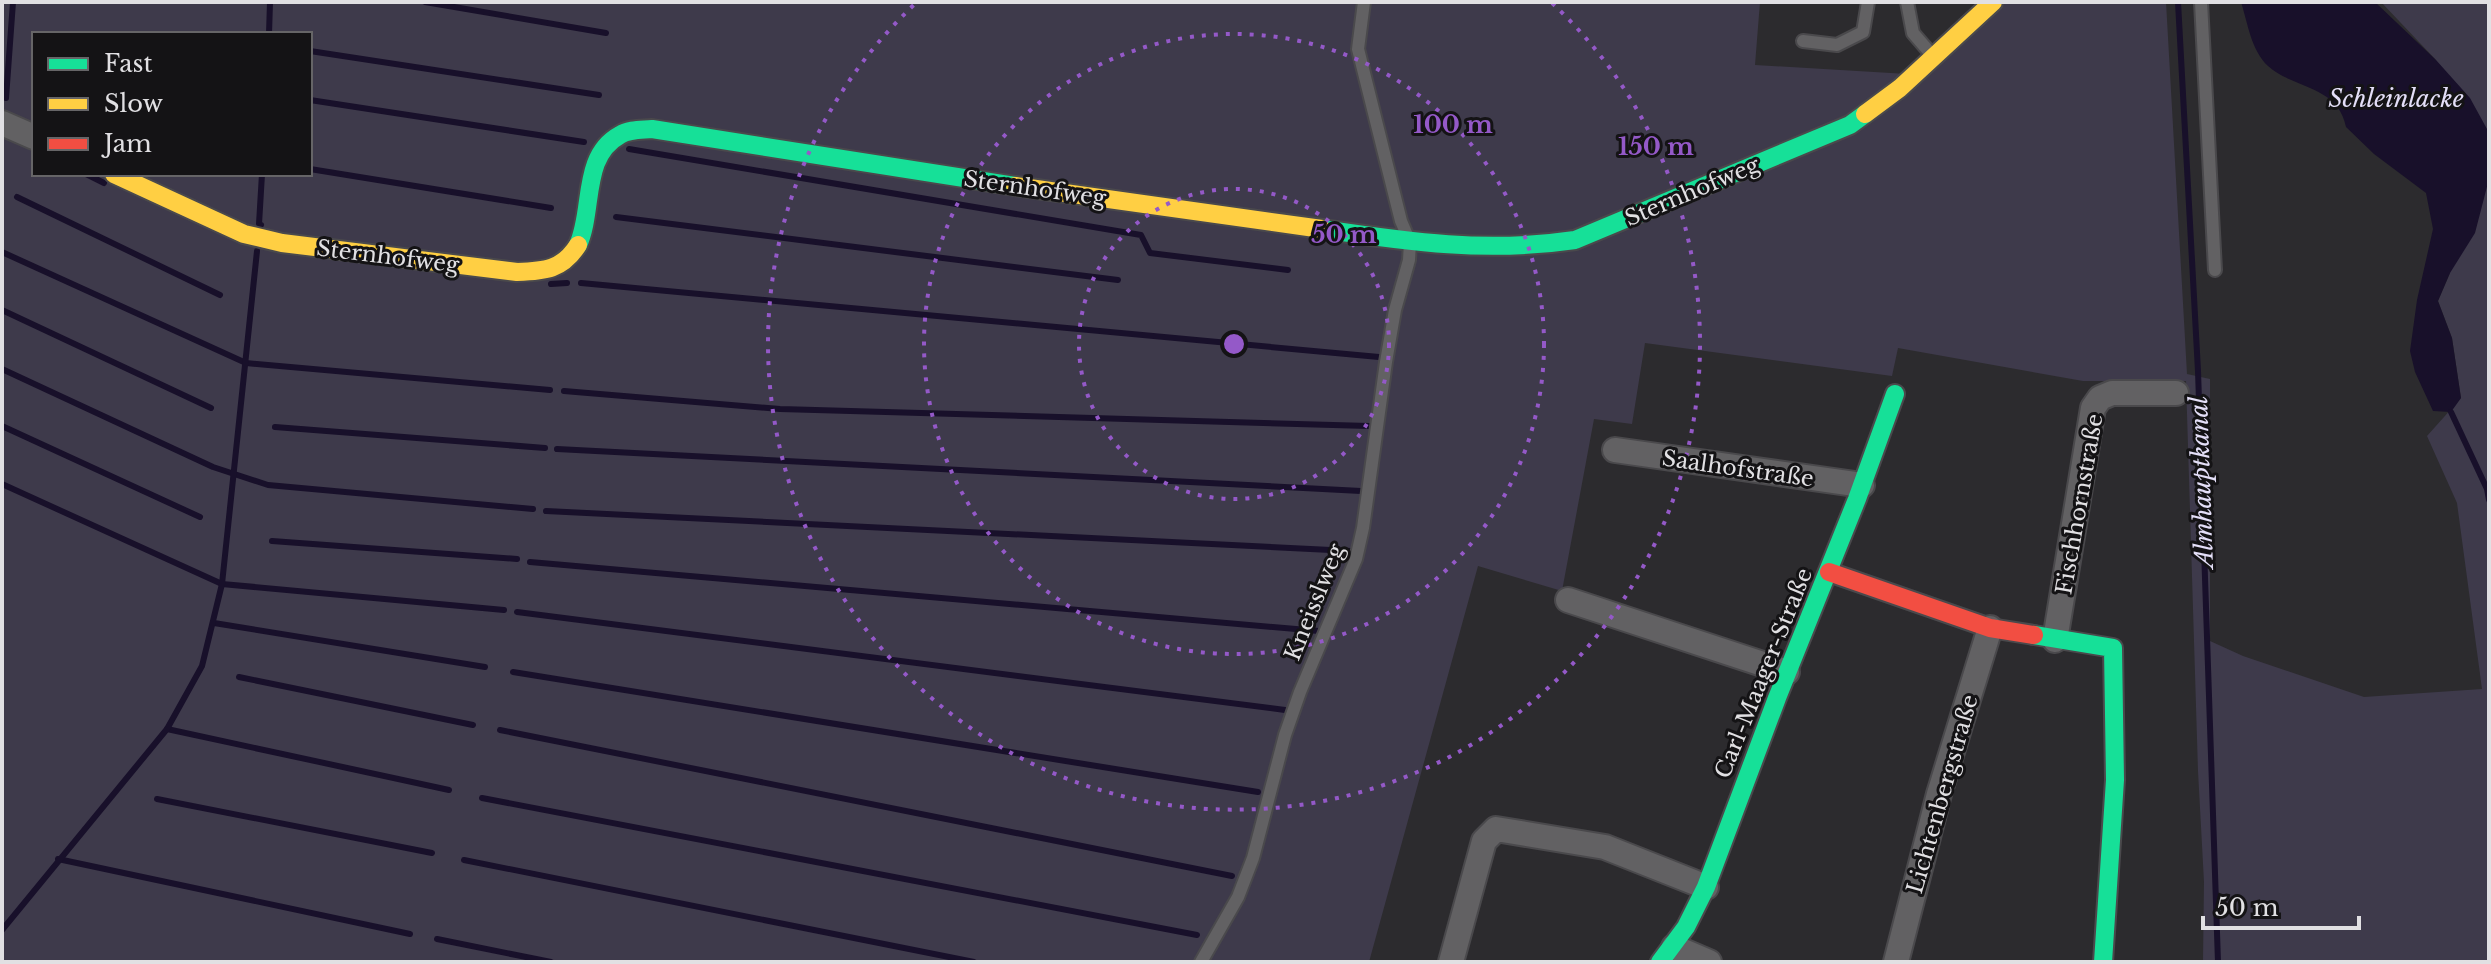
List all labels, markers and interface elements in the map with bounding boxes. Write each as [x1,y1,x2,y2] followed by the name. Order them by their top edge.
[32,32,312,176] legend
[104,49,152,78] text: Fast
[2328,84,2464,113] water label: Schleinlacke
[104,89,163,118] text: Slow
[1413,110,1493,139] text: 100 m
[101,129,152,158] text: Jam
[1618,132,1694,161] text: 150 m
[1621,151,1764,232] street label: Sternhofweg
[962,165,1109,212] street label: Sternhofweg
[1311,220,1377,249] text: 50 m
[315,234,462,279] street label: Sternhofweg
[1220,330,1248,358] centre of rings
[2184,395,2219,571] water label: Almhauptkanal
[2050,412,2109,597] street label: Fischhornstraße
[1660,444,1816,493] street label: Saalhofstraße
[1279,539,1350,665] street label: Kneisslweg
[1709,564,1818,782] street label: Carl-Maager-Straße
[1901,692,1984,897] street label: Lichtenbergstraße
[2203,880,2359,930] scale bar
[2215,893,2279,922] text: 50 m

